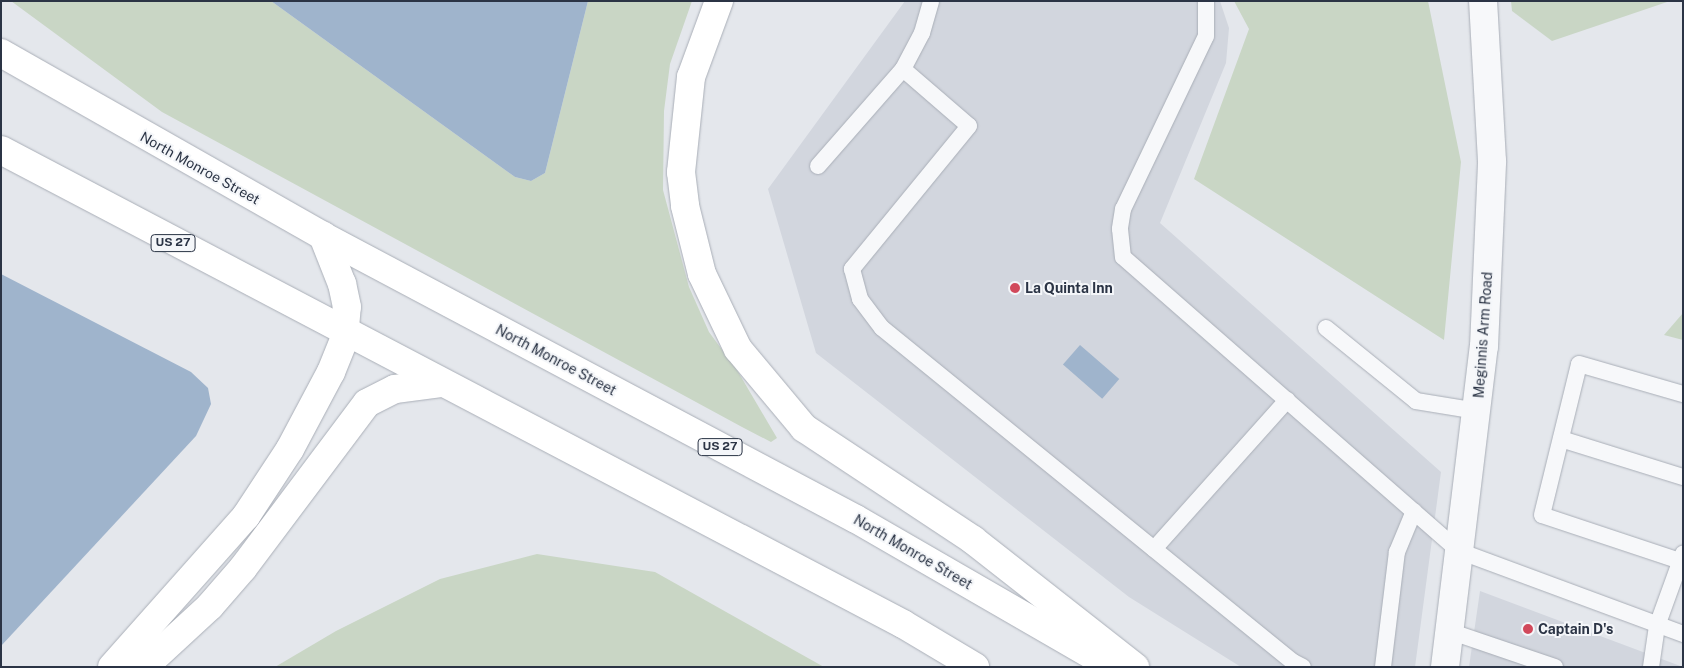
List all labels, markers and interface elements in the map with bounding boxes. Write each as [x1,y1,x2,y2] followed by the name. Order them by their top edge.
[137,128,263,208] street label: North Monroe Street
[150,234,196,252] road number: US 27
[1470,271,1496,399] street label: Meginnis Arm Road
[1025,280,1113,296] place label: La Quinta Inn
[1009,282,1021,294] marker: La Quinta Inn
[493,321,619,399] street label: North Monroe Street
[698,438,742,457] road number: US 27
[851,511,975,593] street label: North Monroe Street
[1538,621,1613,637] place label: Captain D's
[1522,623,1534,635] marker: Captain D's

